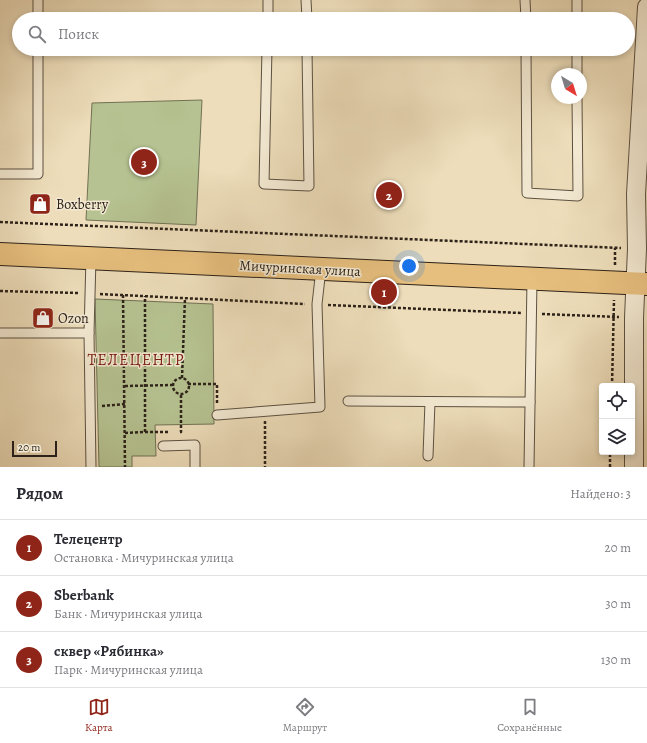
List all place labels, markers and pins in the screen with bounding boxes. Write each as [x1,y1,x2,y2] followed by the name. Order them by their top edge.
[131,147,157,177] pin: 3
[376,180,402,210] pin: 2
[27,191,53,217] shop icon: Boxberry
[56,195,109,214] place label: Boxberry
[371,277,397,307] pin: 1
[30,305,56,331] shop icon: Ozon
[58,309,89,328] place label: Ozon

